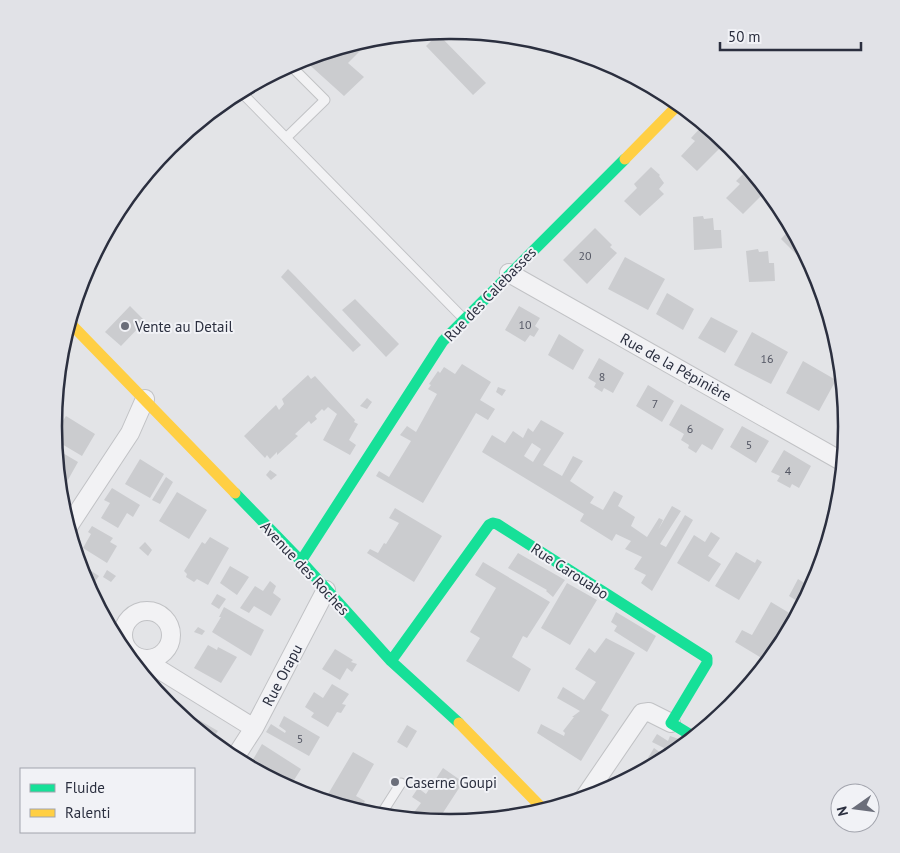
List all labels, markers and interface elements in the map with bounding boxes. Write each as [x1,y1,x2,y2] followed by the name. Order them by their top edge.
[720,20,861,52] scale bar
[728,27,761,46] text: 50 m
[440,243,540,345] street label: Rue des Calebasses
[578,248,592,263] house number: 20
[134,317,234,336] place label: Vente au Detail
[518,317,532,332] house number: 10
[119,320,131,332] marker: Vente au Detail
[617,329,735,405] street label: Rue de la Pépinière
[760,351,774,366] house number: 16
[599,369,605,384] house number: 8
[652,396,658,411] house number: 7
[687,421,693,436] house number: 6
[746,437,752,452] house number: 5
[785,463,792,478] house number: 4
[256,517,354,619] street label: Avenue des Roches
[527,539,613,603] street label: Rue Carouabo
[258,641,306,709] street label: Rue Orapu
[297,731,303,746] house number: 5
[20,768,195,833] legend
[405,773,497,792] place label: Caserne Goupi
[389,776,401,788] marker: Caserne Goupi
[65,778,105,797] text: Fluide
[830,783,880,833] north arrow
[65,803,111,822] text: Ralenti
[833,805,852,818] text: N

